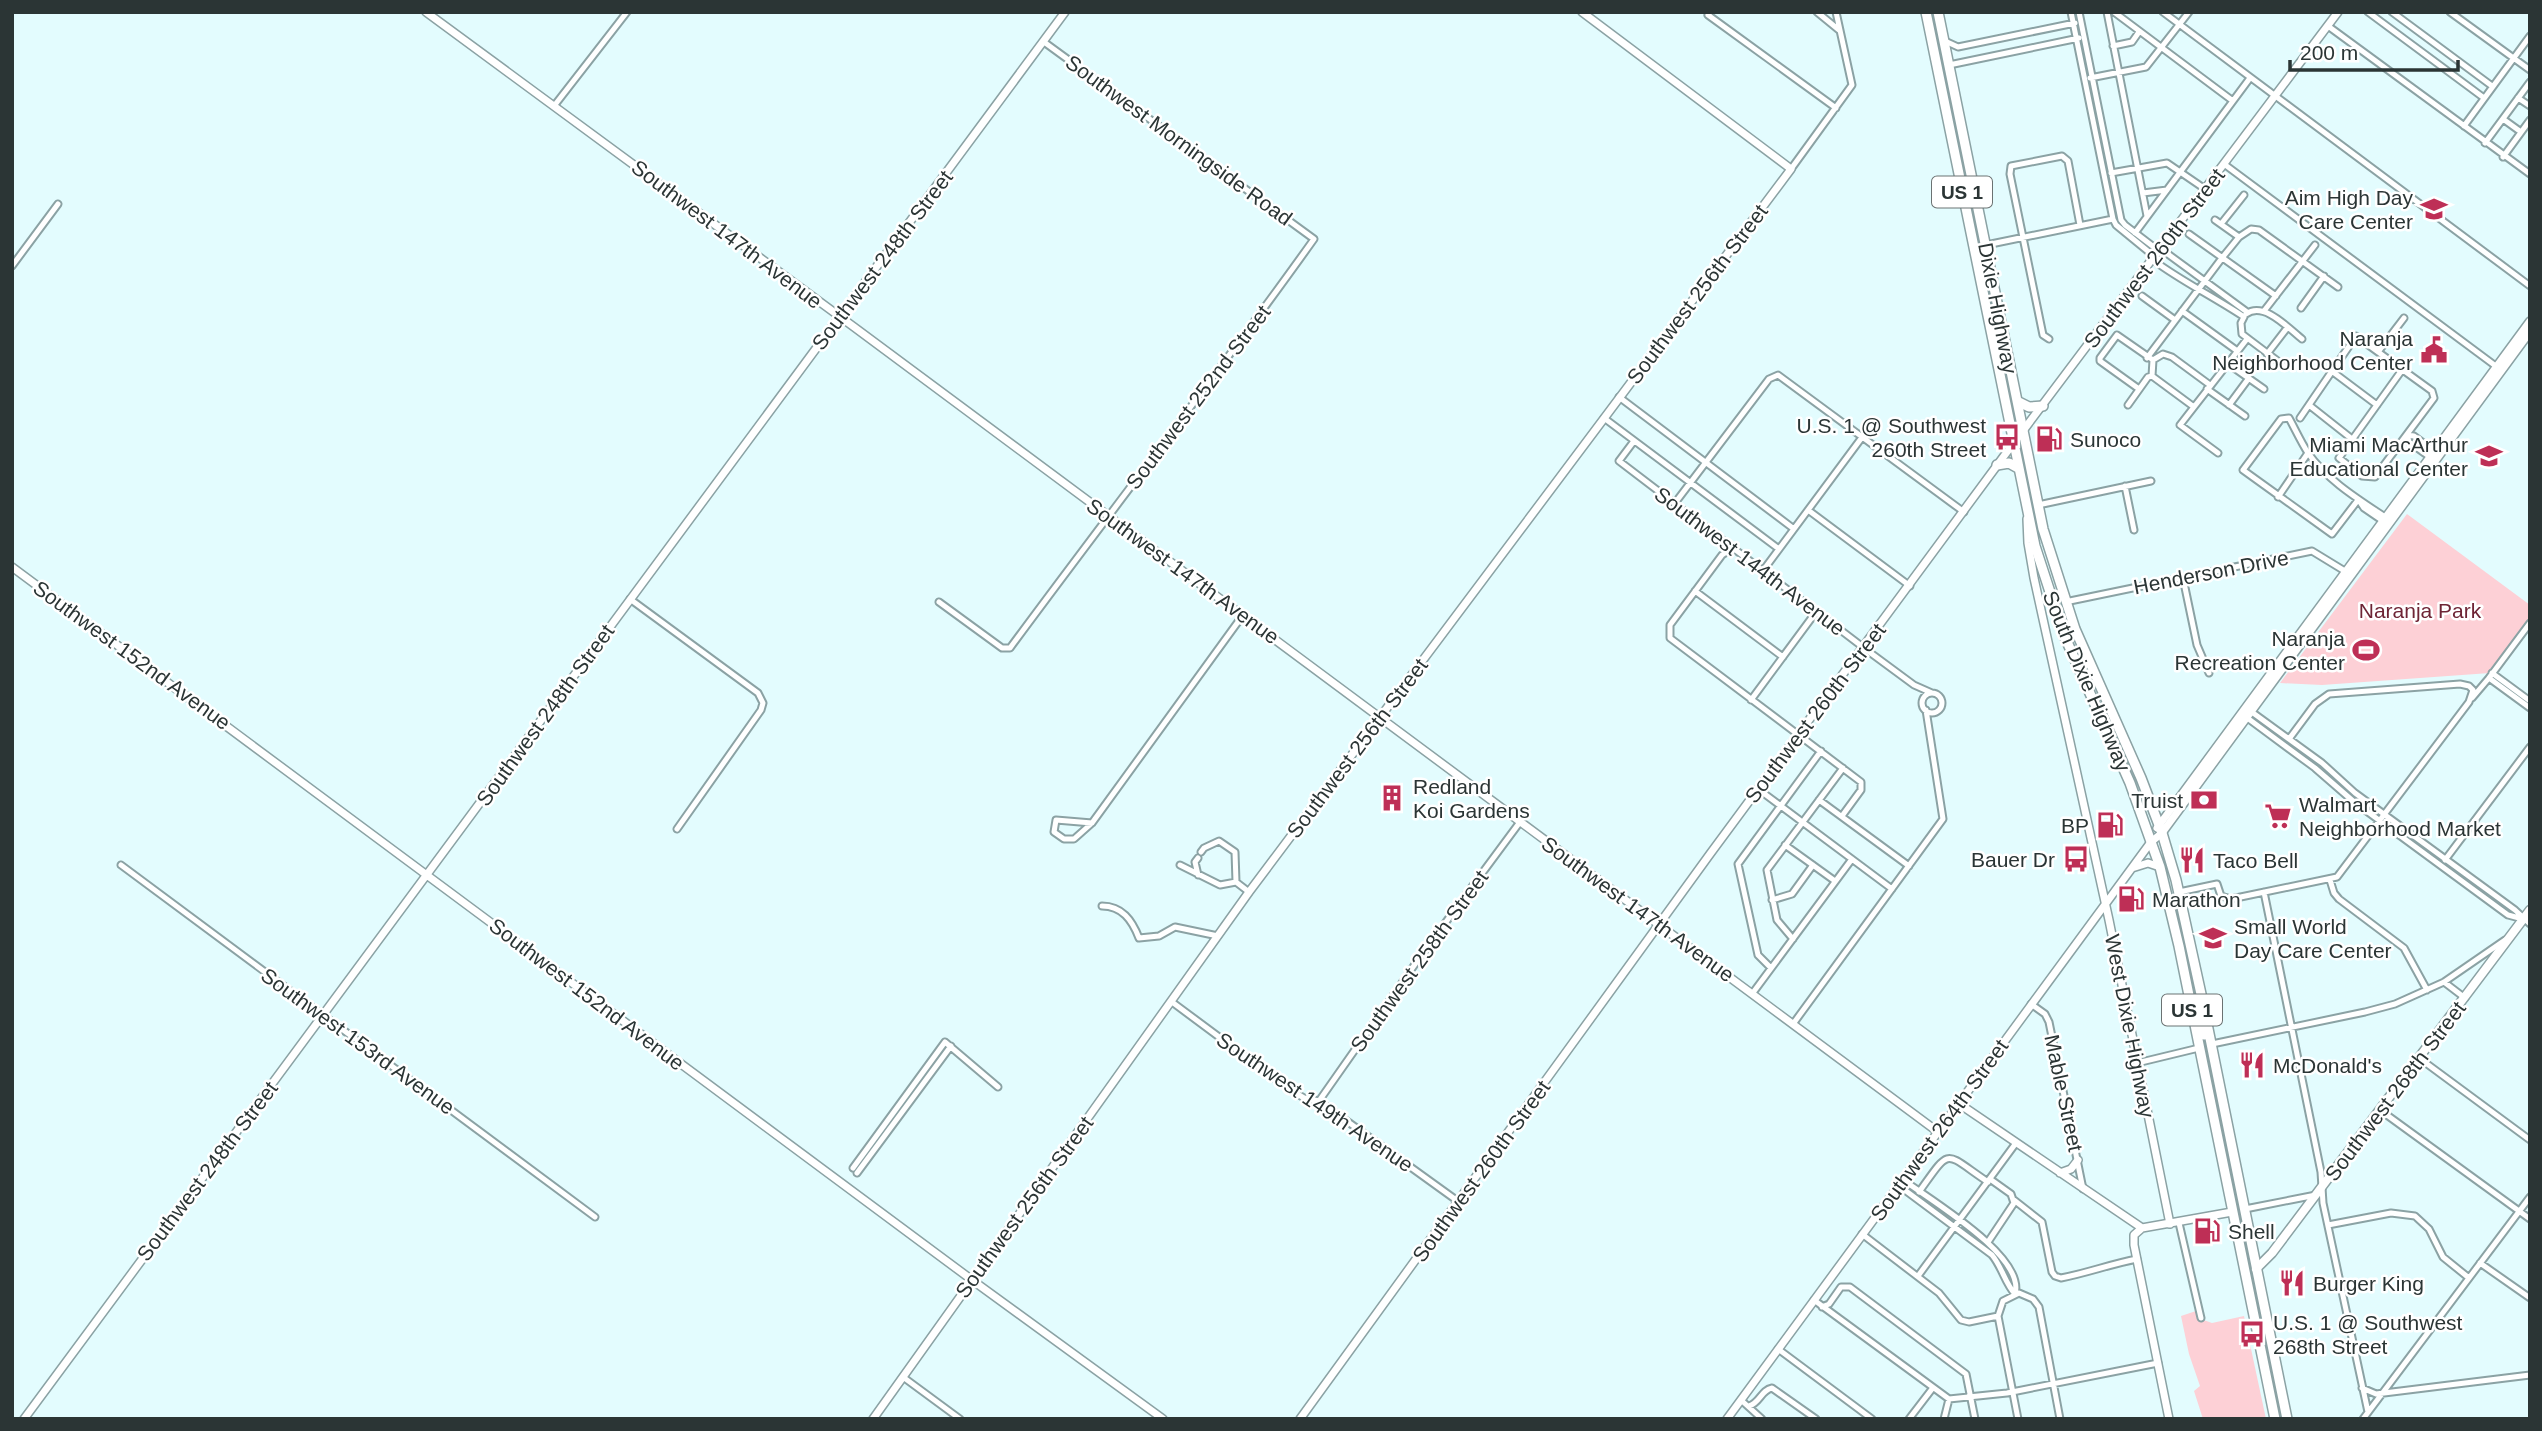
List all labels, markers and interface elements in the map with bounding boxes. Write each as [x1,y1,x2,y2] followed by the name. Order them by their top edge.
[2290,28,2458,72] scale bar
[2300,41,2358,64] text: 200 m
[1061,50,1297,230] street label: Southwest Morningside Road
[627,155,827,313] street label: Southwest 147th Avenue
[2079,164,2229,352] street label: Southwest 260th Street
[807,166,957,354] street label: Southwest 248th Street
[1932,176,1992,208] road number: US 1
[2285,186,2413,233] place label: Aim High Day Care Center
[2419,194,2449,224] school or university icon: Aim High Day Care Center
[1622,200,1772,388] street label: Southwest 256th Street
[1974,241,2022,376] street label: Dixie Highway
[1121,300,1275,493] street label: Southwest 252nd Street
[2212,327,2413,374] place label: Naranja Neighborhood Center
[2419,335,2449,365] public building icon: Naranja Neighborhood Center
[1797,414,1986,461] place label: U.S. 1 @ Southwest 260th Street
[1992,422,2022,452] bus stop icon: U.S. 1 @ Southwest 260th Street
[2034,424,2064,454] fuel station icon: Sunoco
[2070,428,2141,451] place label: Sunoco
[2289,433,2468,480] place label: Miami MacArthur Educational Center
[2474,441,2504,471] school or university icon: Miami MacArthur Educational Center
[1650,482,1850,640] street label: Southwest 144th Avenue
[1082,494,1284,648] street label: Southwest 147th Avenue
[2131,546,2291,598] street label: Henderson Drive
[29,576,235,734] street label: Southwest 152nd Avenue
[2039,587,2136,775] street label: South Dixie Highway
[2359,599,2482,622] park label: Naranja Park
[1740,619,1890,807] street label: Southwest 260th Street
[472,620,619,810] street label: Southwest 248th Street
[2175,627,2345,674] place label: Naranja Recreation Center
[2351,635,2381,665] sports icon: Naranja Recreation Center
[1282,654,1432,842] street label: Southwest 256th Street
[1413,775,1530,822] place label: Redland Koi Gardens
[1377,783,1407,813] building icon: Redland Koi Gardens
[2189,785,2219,815] bank icon: Truist
[2131,789,2183,812] place label: Truist
[2299,793,2501,840] place label: Walmart Neighborhood Market
[2263,801,2293,831] supermarket icon: Walmart Neighborhood Market
[2095,810,2125,840] fuel station icon: BP
[2061,814,2089,837] place label: BP
[1537,832,1739,986] street label: Southwest 147th Avenue
[2061,844,2091,874] bus stop icon: Bauer Dr
[2177,845,2207,875] restaurant icon: Taco Bell
[1971,848,2055,871] place label: Bauer Dr
[2213,849,2298,872] place label: Taco Bell
[1346,866,1493,1056] street label: Southwest 258th Street
[2116,884,2146,914] fuel station icon: Marathon
[2152,888,2241,911] place label: Marathon
[485,913,689,1075] street label: Southwest 152nd Avenue
[2234,915,2392,962] place label: Small World Day Care Center
[2198,923,2228,953] school or university icon: Small World Day Care Center
[2101,932,2159,1120] street label: West Dixie Highway
[257,963,459,1119] street label: Southwest 153rd Avenue
[2162,994,2222,1026] road number: US 1
[2320,997,2470,1185] street label: Southwest 268th Street
[1212,1028,1418,1176] street label: Southwest 149th Avenue
[2040,1032,2088,1154] street label: Mable Street
[1866,1035,2013,1225] street label: Southwest 264th Street
[2237,1050,2267,1080] restaurant icon: McDonald's
[2273,1054,2382,1077] place label: McDonald's
[1408,1076,1555,1266] street label: Southwest 260th Street
[132,1077,282,1265] street label: Southwest 248th Street
[951,1112,1098,1302] street label: Southwest 256th Street
[2192,1216,2222,1246] fuel station icon: Shell
[2228,1220,2275,1243] place label: Shell
[2277,1268,2307,1298] restaurant icon: Burger King
[2313,1272,2424,1295] place label: Burger King
[2273,1311,2463,1358] place label: U.S. 1 @ Southwest 268th Street
[2237,1319,2267,1349] bus stop icon: U.S. 1 @ Southwest 268th Street

